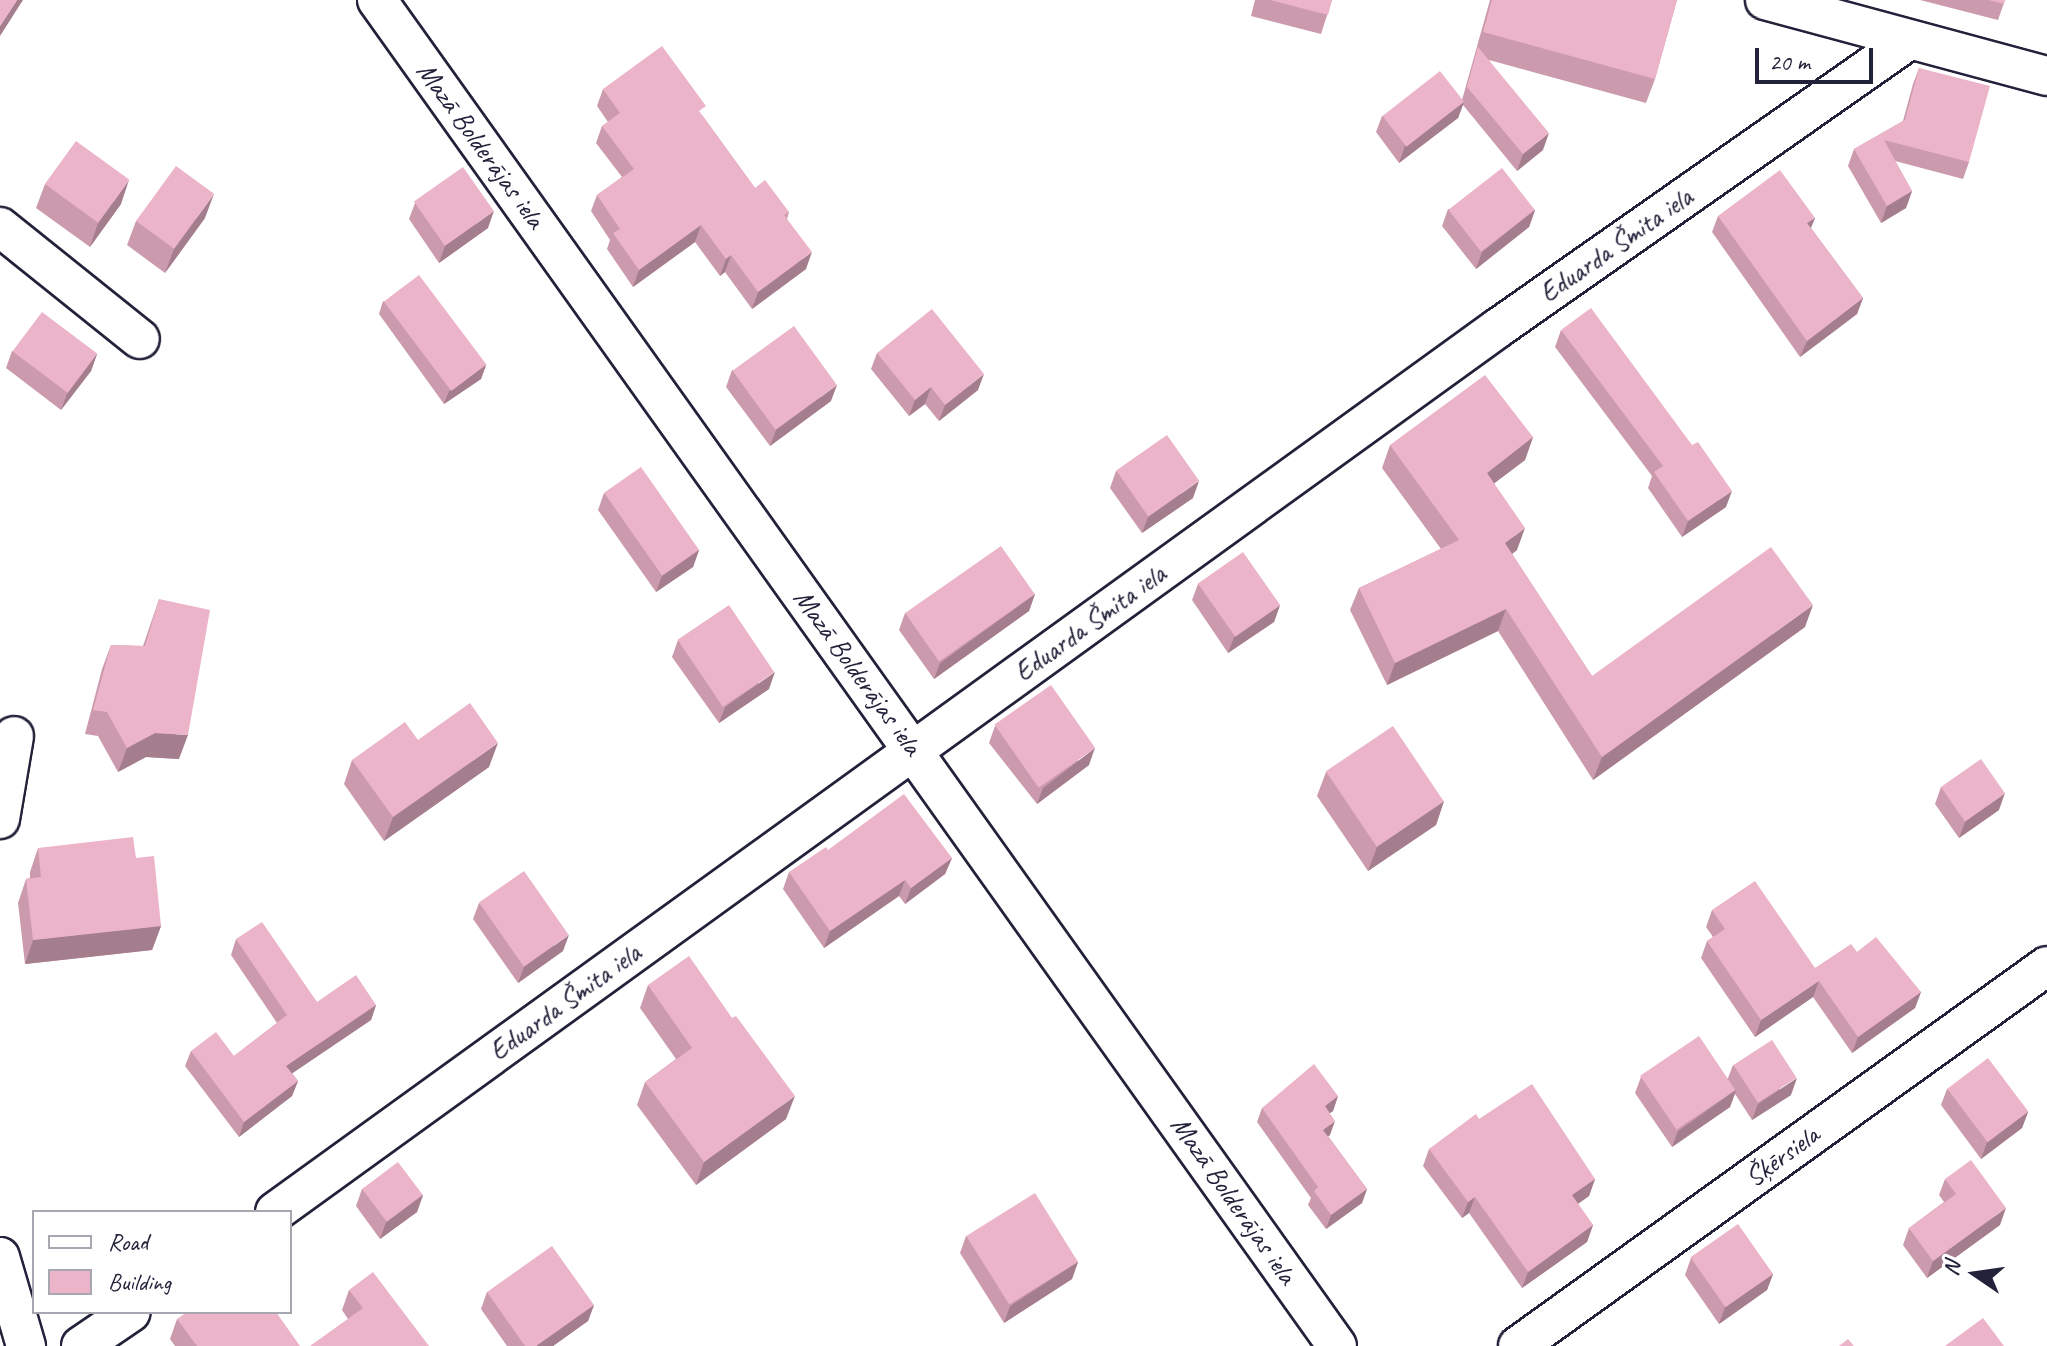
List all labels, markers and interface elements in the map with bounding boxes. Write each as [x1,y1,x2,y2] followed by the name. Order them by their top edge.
[1759,32,1877,82] scale bar
[1769,47,1810,77] text: 20 m
[410,56,552,234] street label: Mazā Bolderājas iela
[1533,180,1699,310] street label: Eduarda Šmita iela
[1008,557,1172,689] street label: Eduarda Šmita iela
[787,583,929,761] street label: Mazā Bolderājas iela
[483,936,647,1068] street label: Eduarda Šmita iela
[1164,1110,1304,1290] street label: Mazā Bolderājas iela
[1739,1118,1825,1194] street label: Šķērsiela
[32,1210,292,1314] legend
[108,1227,148,1257] text: Road
[1935,1234,2015,1314] north arrow
[1936,1259,1967,1278] text: N
[108,1267,171,1297] text: Building

